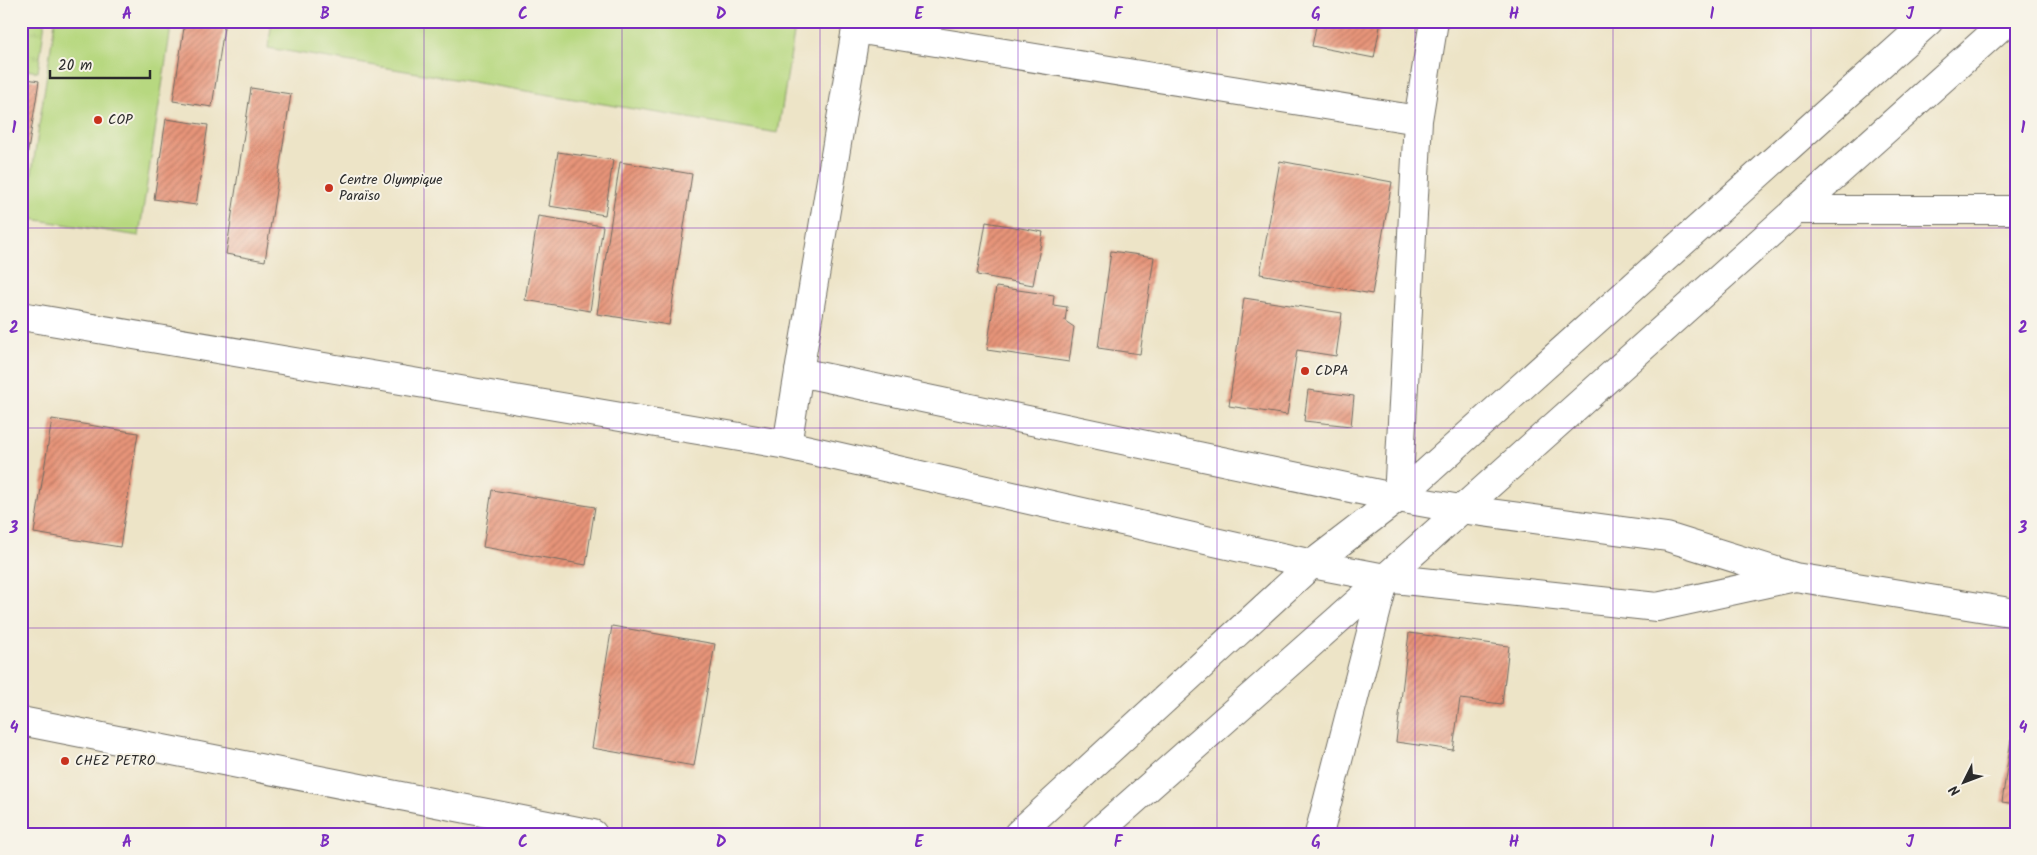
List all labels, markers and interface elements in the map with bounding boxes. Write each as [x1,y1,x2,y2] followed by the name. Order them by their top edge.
[122,2,132,27] text: A
[320,2,330,27] text: B
[518,2,528,27] text: C
[716,2,727,27] text: D
[915,2,925,27] text: E
[1114,2,1124,27] text: F
[1311,2,1321,27] text: G
[1509,2,1519,27] text: H
[1710,2,1715,27] text: I
[1906,2,1915,27] text: J
[50,48,150,80] scale bar
[58,54,92,78] text: 20 m
[108,109,133,131] place label: COP
[92,114,104,126] marker: COP
[12,116,17,141] text: 1
[2021,116,2026,141] text: 1
[339,169,443,207] place label: Centre Olympique Paraïso
[323,182,335,194] marker: Centre Olympique Paraïso
[9,316,19,341] text: 2
[2018,316,2028,341] text: 2
[1315,360,1349,382] place label: CDPA
[1299,365,1311,377] marker: CDPA
[9,516,19,541] text: 3
[2018,516,2028,541] text: 3
[10,716,19,741] text: 4
[2019,716,2028,741] text: 4
[75,750,156,772] place label: CHEZ PETRO
[59,755,71,767] marker: CHEZ PETRO
[1940,758,1990,808] north arrow
[1944,779,1966,801] text: N
[122,830,132,855] text: A
[320,830,330,855] text: B
[518,830,528,855] text: C
[716,830,727,855] text: D
[915,830,925,855] text: E
[1114,830,1124,855] text: F
[1311,830,1321,855] text: G
[1509,830,1519,855] text: H
[1710,830,1715,855] text: I
[1906,830,1915,855] text: J

